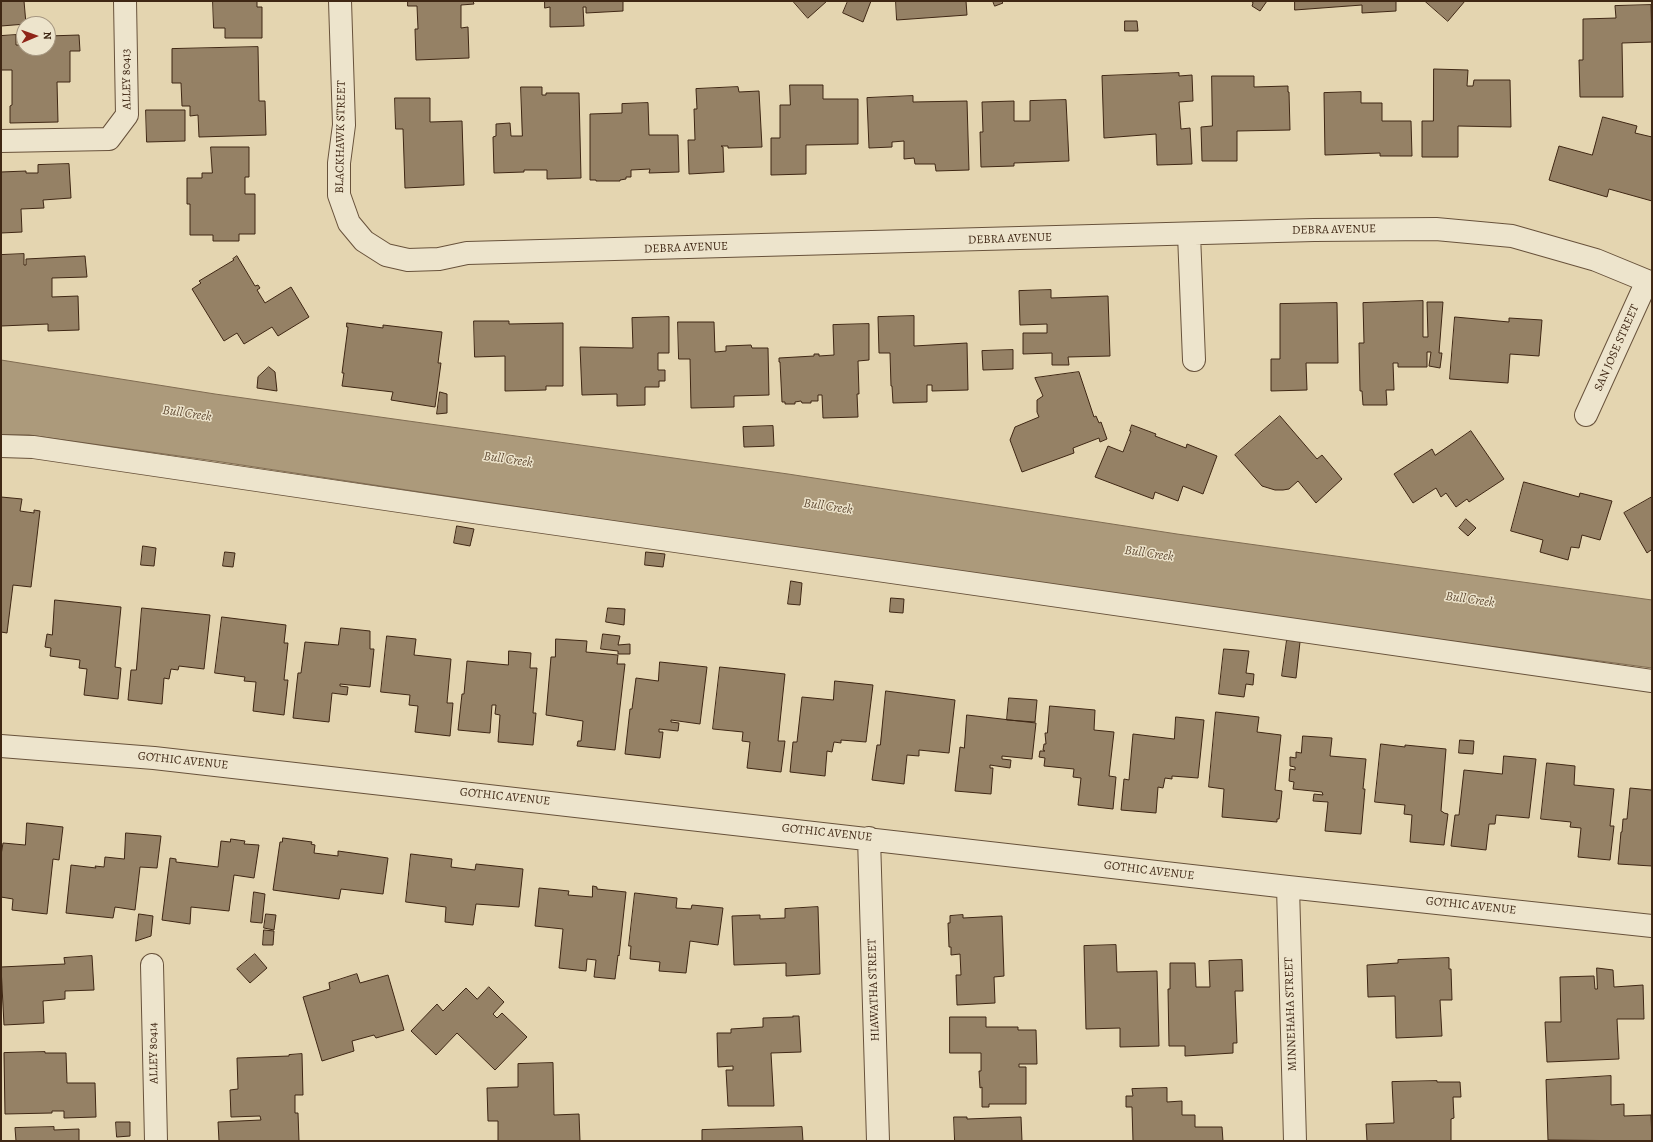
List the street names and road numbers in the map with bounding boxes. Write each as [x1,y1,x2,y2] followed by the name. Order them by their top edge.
[119,48,135,110] street label: ALLEY 80413
[333,80,349,194] street label: BLACKHAWK STREET
[1292,222,1376,238] street label: DEBRA AVENUE
[968,230,1052,248] street label: DEBRA AVENUE
[644,239,728,257] street label: DEBRA AVENUE
[1591,302,1643,394] street label: SAN JOSE STREET
[137,749,229,773] street label: GOTHIC AVENUE
[459,785,551,809] street label: GOTHIC AVENUE
[781,821,873,845] street label: GOTHIC AVENUE
[1103,858,1195,884] street label: GOTHIC AVENUE
[1425,894,1517,918] street label: GOTHIC AVENUE
[865,938,883,1042] street label: HIAWATHA STREET
[1282,957,1300,1071] street label: MINNEHAHA STREET
[146,1022,162,1084] street label: ALLEY 80414

